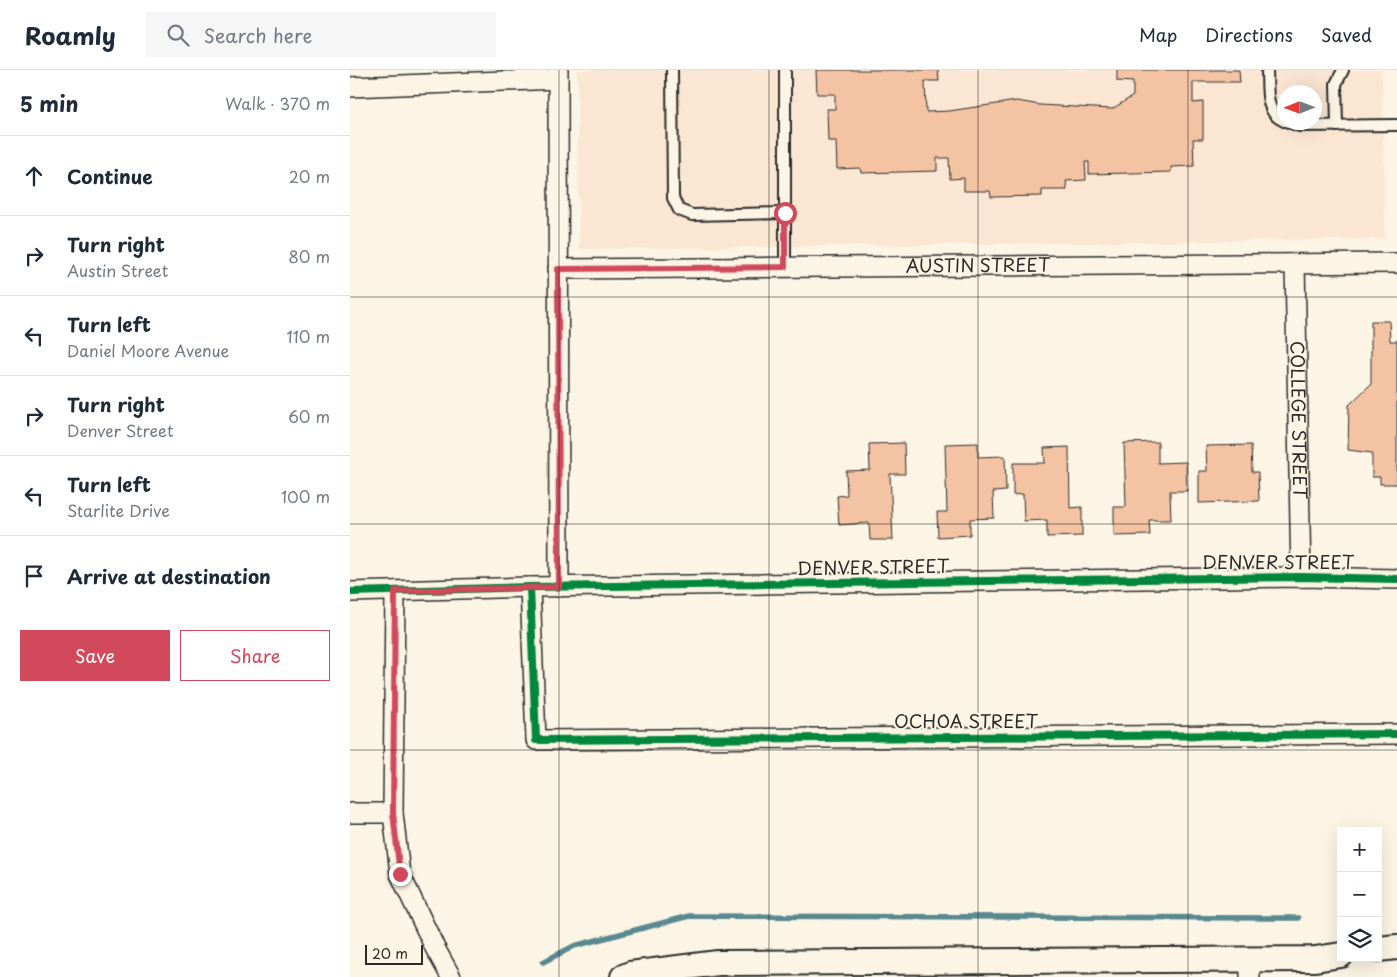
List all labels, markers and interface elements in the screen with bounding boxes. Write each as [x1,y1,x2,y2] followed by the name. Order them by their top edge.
[146,12,496,57] search box
[25,17,116,53] text: Roamly
[164,21,192,49] icon: search
[204,21,312,49] text: Search here
[1139,21,1177,48] text: Map
[1205,21,1293,48] text: Directions
[1321,21,1372,48] text: Saved
[1277,85,1322,130] north arrow
[20,87,78,119] text: 5 min
[225,91,330,115] text: Walk · 370 m
[20,162,48,190] icon: ahead
[67,162,153,190] text: Continue
[289,164,330,188] text: 20 m
[774,202,797,225] route start
[67,230,165,258] text: Turn right
[20,242,48,270] icon: right
[288,244,330,268] text: 80 m
[906,250,1051,279] street label: AUSTIN STREET
[67,258,168,282] text: Austin Street
[67,310,151,338] text: Turn left
[20,322,48,350] icon: left
[287,324,330,348] text: 110 m
[67,338,229,362] text: Daniel Moore Avenue
[1284,341,1315,500] street label: COLLEGE STREET
[67,390,165,418] text: Turn right
[20,402,48,430] icon: right
[288,404,330,428] text: 60 m
[67,418,174,442] text: Denver Street
[67,470,151,498] text: Turn left
[20,482,48,510] icon: left
[281,484,330,508] text: 100 m
[67,498,170,522] text: Starlite Drive
[1202,548,1355,575] street label: DENVER STREET
[797,552,950,581] street label: DENVER STREET
[20,562,48,590] icon: arrive
[67,562,271,590] text: Arrive at destination
[20,630,170,681] button: Save
[180,630,330,681] button: Share
[894,707,1039,734] street label: OCHOA STREET
[1337,827,1382,962] map controls
[1337,827,1382,872] button: +
[389,863,412,886] route end
[1337,872,1382,917] button: −
[1337,917,1382,962] button: layers
[365,942,422,965] scale bar
[372,943,408,964] text: 20 m

